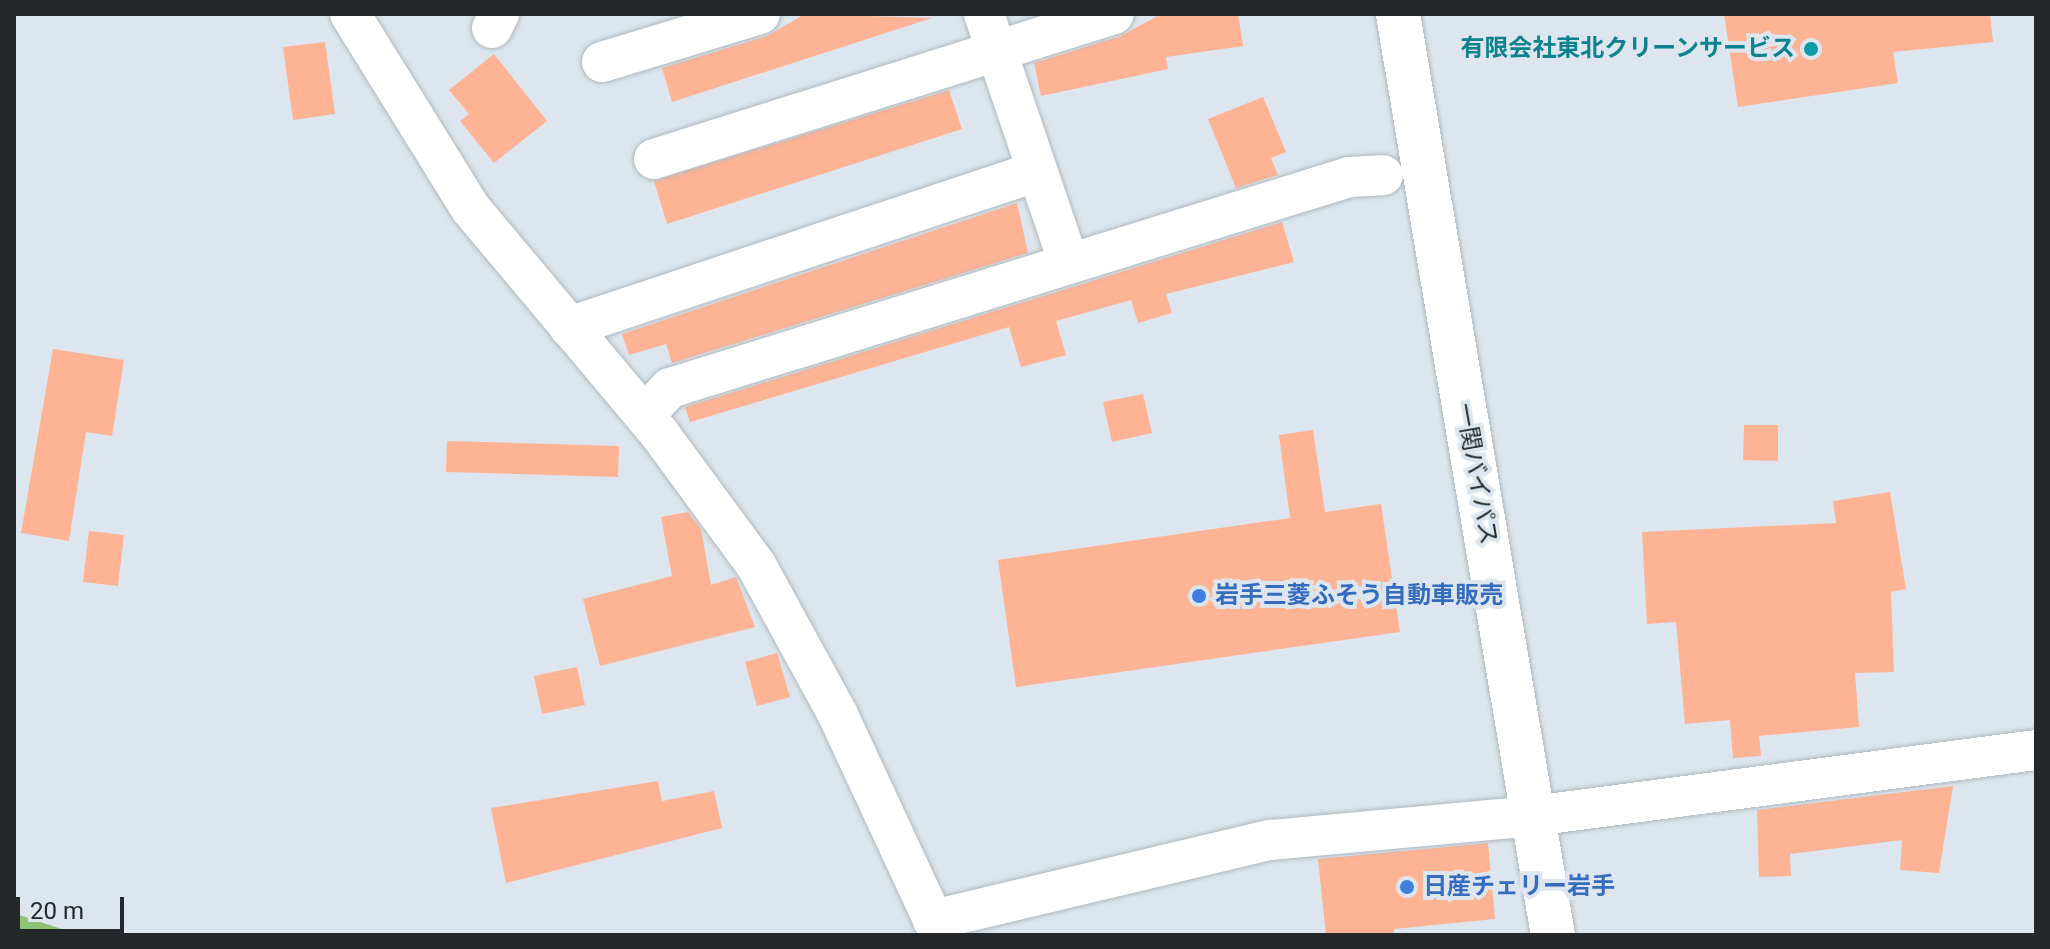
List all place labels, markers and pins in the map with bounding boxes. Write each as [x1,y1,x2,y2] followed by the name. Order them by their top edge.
[1459,35,1795,63] place label: 有限会社東北クリーンサービス
[1802,40,1820,58] marker: 有限会社東北クリーンサービス
[1215,582,1503,610] place label: 岩手三菱ふそう自動車販売
[1190,587,1208,605] marker: 岩手三菱ふそう自動車販売
[1423,873,1615,901] place label: 日産チェリー岩手
[1398,878,1416,896] marker: 日産チェリー岩手

